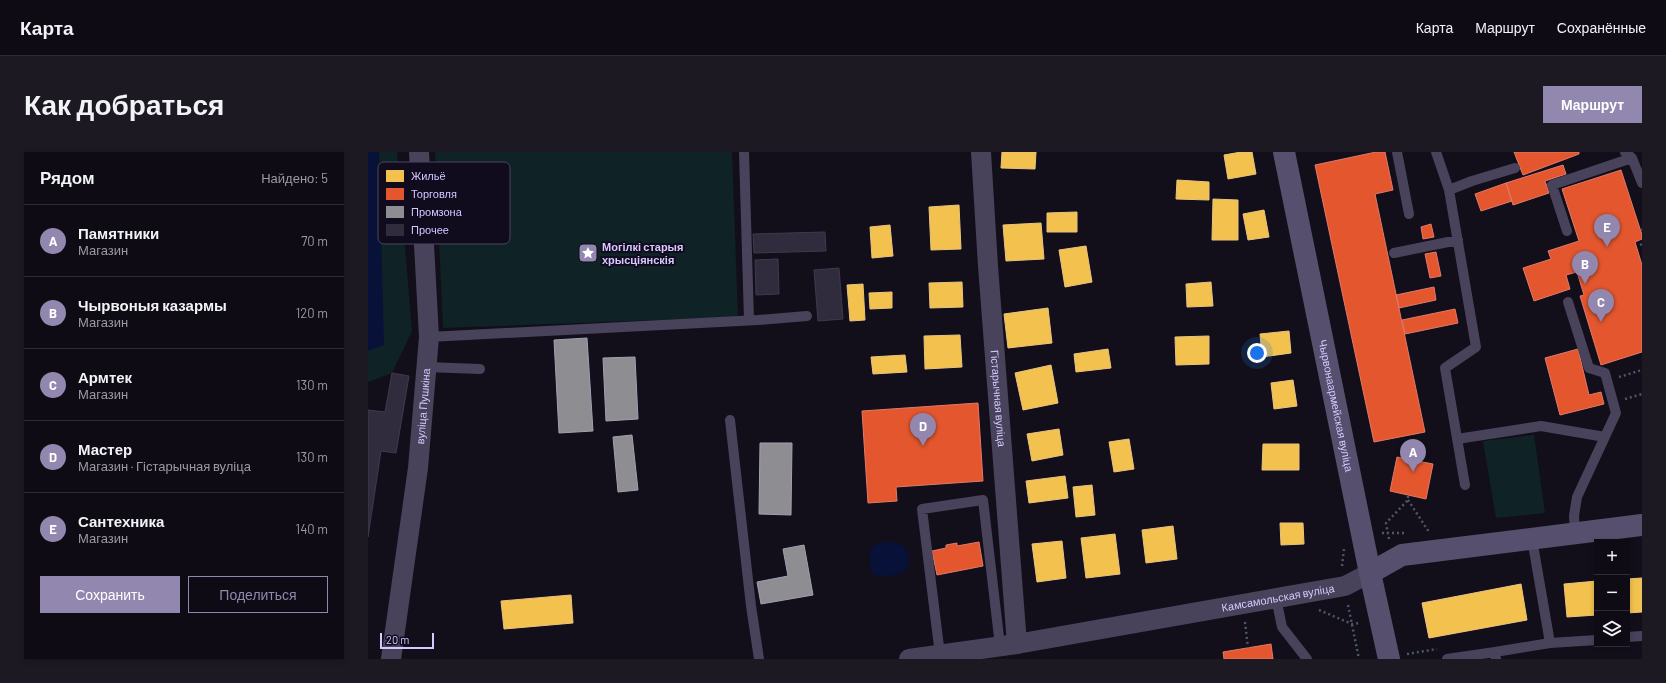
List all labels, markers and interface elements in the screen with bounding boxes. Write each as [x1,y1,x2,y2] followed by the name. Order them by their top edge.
[20,16,74,39] text: Карта
[1416,19,1453,36] text: Карта
[1475,19,1535,36] text: Маршрут
[1557,19,1646,36] text: Сохранённые
[1543,86,1642,123] button: Маршрут
[24,87,224,121] text: Как добраться
[378,162,510,244] legend
[40,167,95,187] text: Рядом
[411,169,446,182] text: Жильё
[261,170,328,186] text: Найдено: 5
[411,187,457,200] text: Торговля
[411,205,463,218] text: Промзона
[1594,214,1620,247] pin: E
[411,223,449,236] text: Прочее
[78,224,159,242] text: Памятники
[49,233,57,249] text: A
[301,233,328,249] text: 70 m
[602,240,683,266] place label: Могілкі старыя хрысціянскія
[78,242,128,258] text: Магазин
[577,242,599,264] place icon: Могілкі старыя хрысціянскія
[1572,251,1598,284] pin: B
[1588,289,1614,322] pin: C
[78,296,227,314] text: Чырвоныя казармы
[49,305,57,321] text: B
[296,305,328,321] text: 120 m
[78,314,128,330] text: Магазин
[1316,338,1356,474] street label: Чырвонаармейская вуліца
[1247,343,1267,363] your location
[988,349,1009,448] street label: Гістарычная вуліца
[413,367,432,445] street label: вуліца Пушкіна
[78,368,132,386] text: Армтек
[49,377,57,393] text: C
[296,377,328,393] text: 130 m
[78,386,128,402] text: Магазин
[910,413,936,446] pin: D
[1400,439,1426,472] pin: A
[78,440,132,458] text: Мастер
[49,449,57,465] text: D
[296,449,328,465] text: 130 m
[78,458,251,474] text: Магазин · Гістарычная вуліца
[78,512,164,530] text: Сантехника
[49,521,57,537] text: E
[296,521,328,537] text: 140 m
[78,530,128,546] text: Магазин
[1594,539,1630,647] map controls
[1594,539,1630,575] button: +
[1594,575,1630,611] button: −
[40,576,180,613] button: Сохранить
[188,576,328,613] button: Поделиться
[1220,581,1336,614] street label: Камсамольская вуліца
[1594,611,1630,647] button: layers
[380,631,434,650] scale bar
[386,633,409,646] text: 20 m

